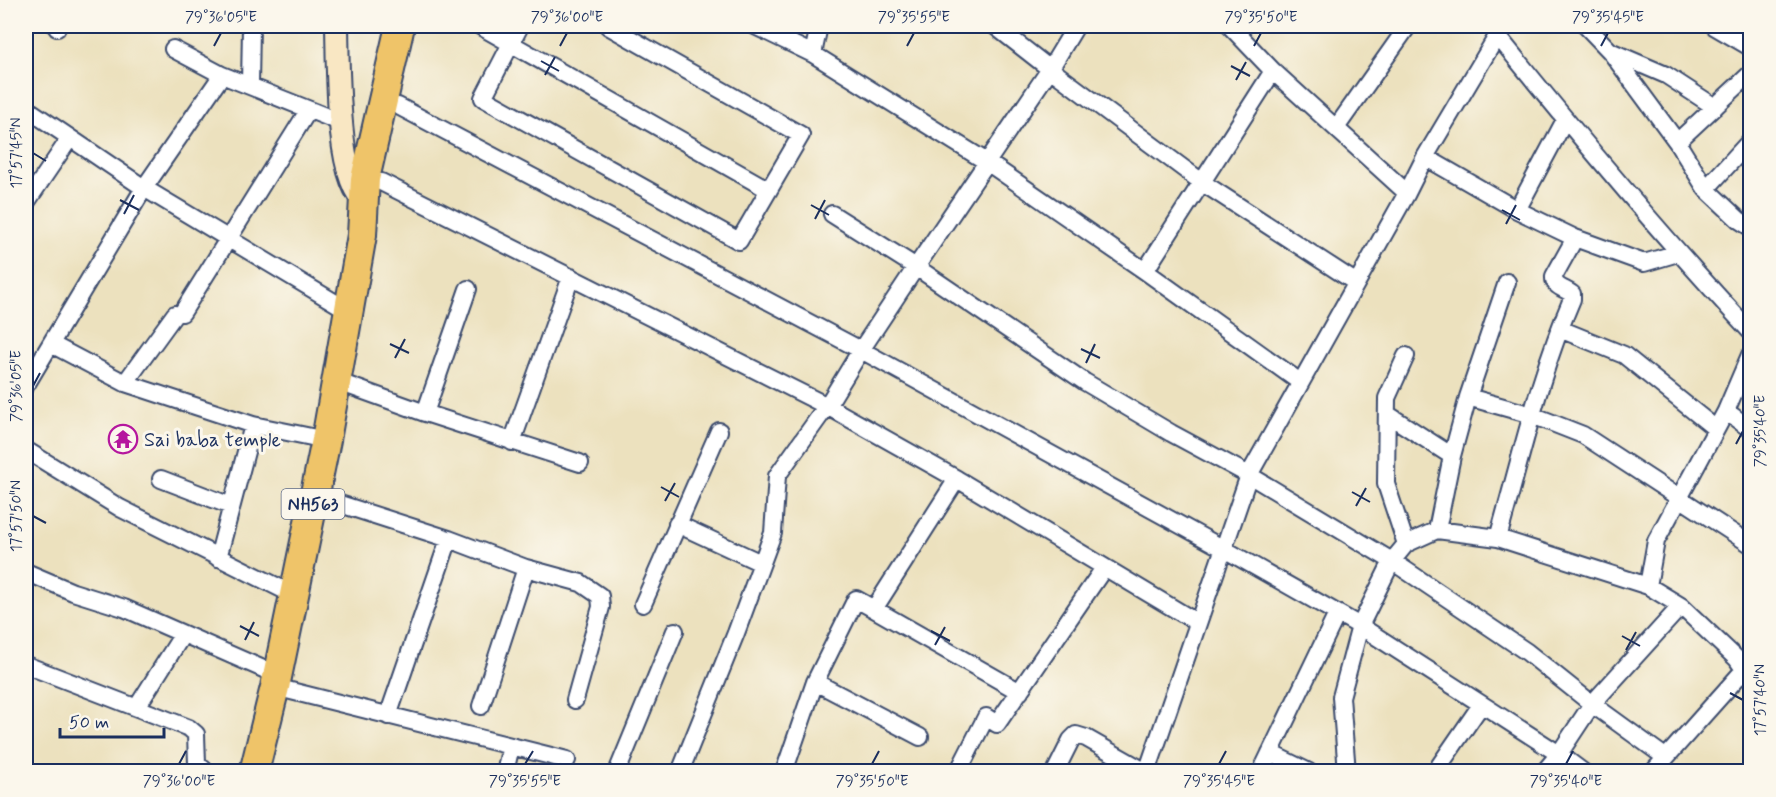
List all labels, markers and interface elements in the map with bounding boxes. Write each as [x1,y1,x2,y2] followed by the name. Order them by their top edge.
[185,8,257,28] text: 79°36'05"E
[531,8,604,28] text: 79°36'00"E
[878,8,950,28] text: 79°35'55"E
[1225,8,1298,28] text: 79°35'50"E
[1572,8,1644,28] text: 79°35'45"E
[7,117,27,189] text: 17°57'45"N
[7,350,27,422] text: 79°36'05"E
[1751,394,1771,467] text: 79°35'40"E
[107,423,139,455] temple icon: Sai baba temple
[144,427,281,454] place label: Sai baba temple
[7,480,27,552] text: 17°57'50"N
[282,489,344,519] road number: NH563
[1751,664,1771,736] text: 17°57'40"N
[60,701,164,739] scale bar
[69,711,109,735] text: 50 m
[143,772,216,792] text: 79°36'00"E
[489,772,561,792] text: 79°35'55"E
[836,772,909,792] text: 79°35'50"E
[1183,772,1255,792] text: 79°35'45"E
[1530,772,1603,792] text: 79°35'40"E

